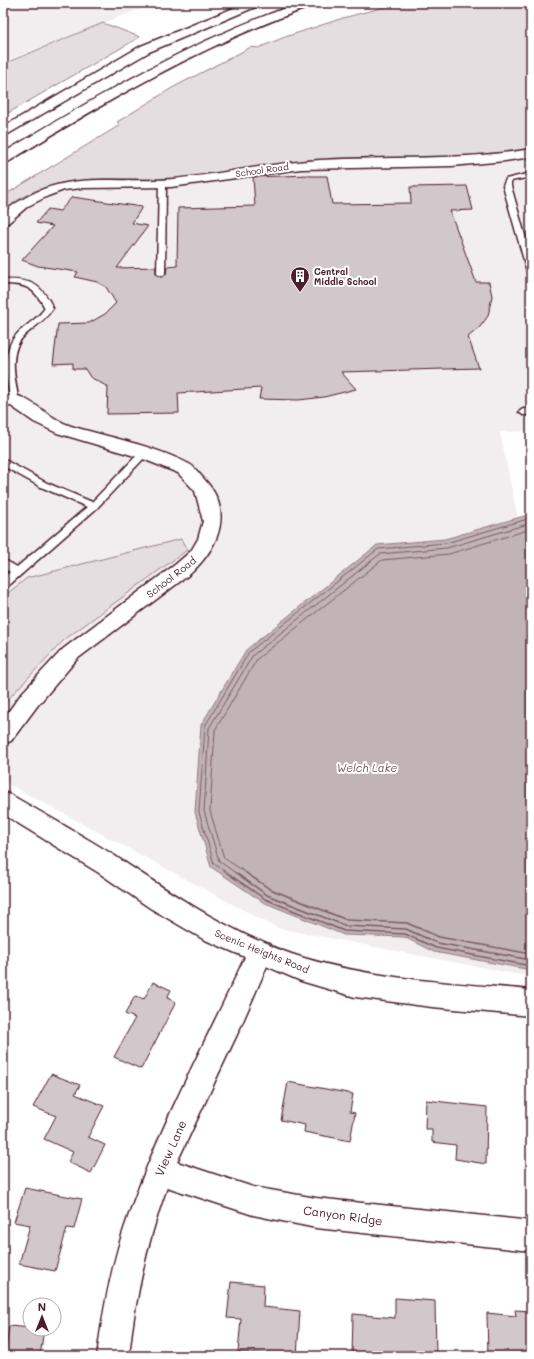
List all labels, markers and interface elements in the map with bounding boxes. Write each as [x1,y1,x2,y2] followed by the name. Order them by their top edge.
[235,161,290,179] street label: School Road
[289,265,311,293] building icon: Central Middle School
[314,266,376,287] place label: Central Middle School
[143,553,199,601] street label: School Road
[337,760,398,775] water label: Welch Lake
[213,926,311,976] street label: Scenic Heights Road
[151,1117,189,1179] street label: View Lane
[302,1202,384,1228] street label: Canyon Ridge
[22,1297,62,1337] north arrow
[38,1299,46,1314] text: N

